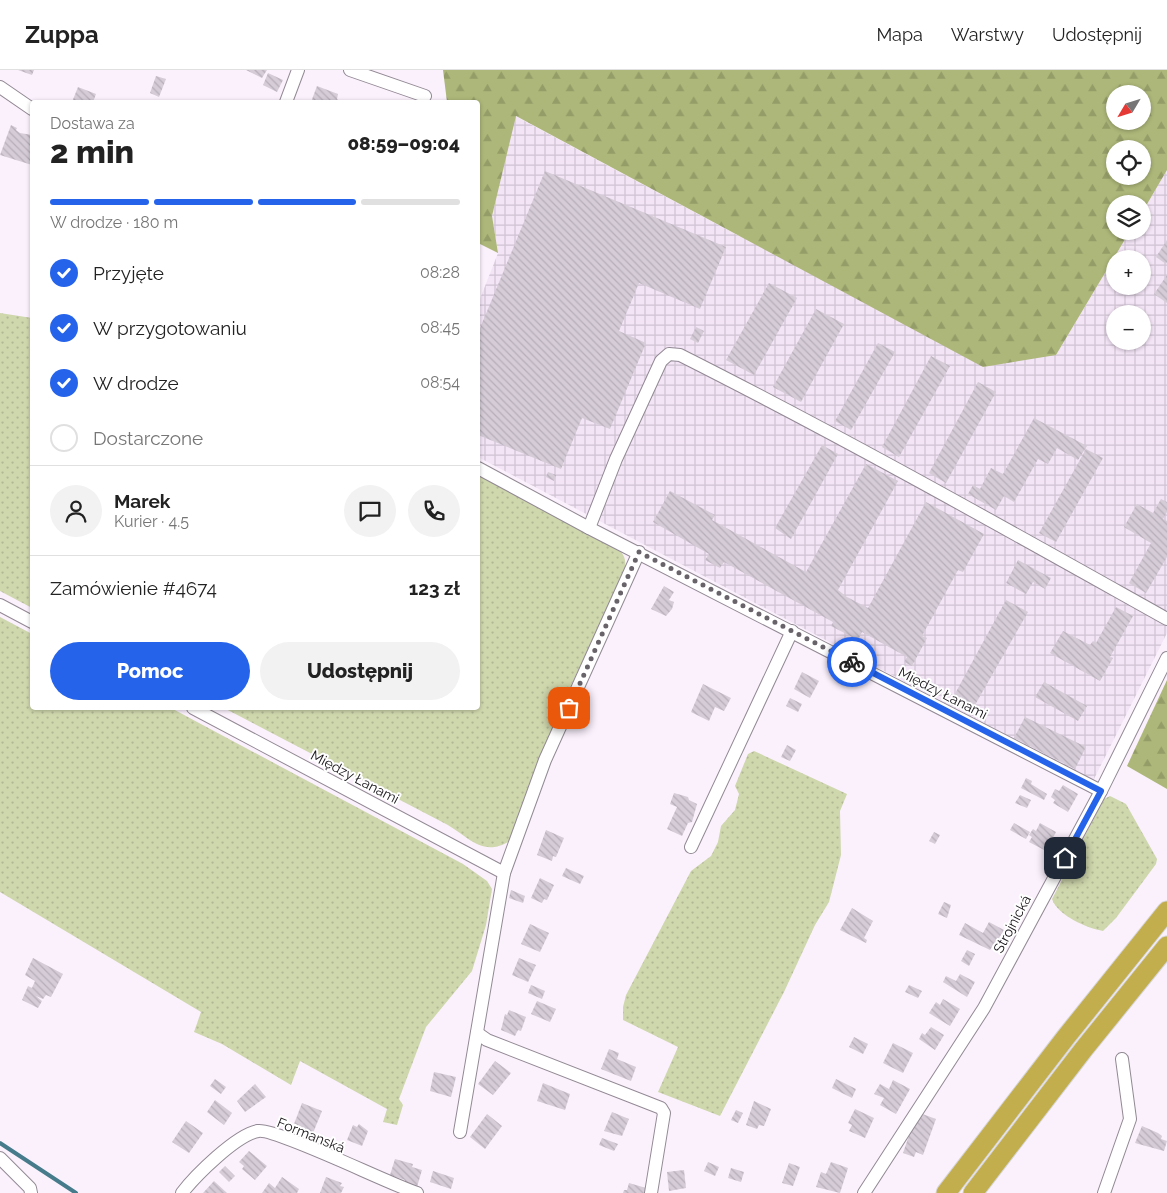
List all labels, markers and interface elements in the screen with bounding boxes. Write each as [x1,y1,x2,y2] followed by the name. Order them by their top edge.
[25,20,99,49] text: Zuppa
[876,24,923,45] text: Mapa
[951,24,1024,45] text: Warstwy
[1052,24,1142,45] text: Udostępnij
[1106,85,1151,130] north arrow
[1106,85,1151,350] map controls
[50,114,135,133] text: Dostawa za
[347,132,460,154] text: 08:59–09:04
[50,133,134,170] text: 2 min
[1106,140,1151,185] button: locate
[1106,195,1151,240] button: layers
[50,213,178,232] text: W drodze · 180 m
[1106,250,1151,295] button: +
[50,259,78,287] icon: check
[93,262,164,284] text: Przyjęte
[420,263,460,282] text: 08:28
[1106,305,1151,350] button: −
[50,314,78,342] icon: check
[93,317,247,339] text: W przygotowaniu
[420,318,460,337] text: 08:45
[50,369,78,397] icon: check
[93,372,179,394] text: W drodze
[420,373,460,392] text: 08:54
[93,427,203,449] text: Dostarczone
[50,485,102,537] button: person
[344,485,396,537] button: chat
[408,485,460,537] button: phone
[114,490,170,512] text: Marek
[114,512,189,531] text: Kurier · 4.5
[50,577,217,599] text: Zamówienie #4674
[409,577,460,599] text: 123 zł
[827,637,877,687] courier
[50,642,250,700] button: Pomoc
[260,642,460,700] button: Udostępnij
[838,648,866,676] icon: bike
[896,664,990,722] street label: Między Łanami
[548,687,590,729] pin
[555,694,583,722] icon: bag
[308,747,402,807] street label: Między Łanami
[1044,837,1086,879] pin
[1051,844,1079,872] icon: home
[990,892,1034,956] street label: Strojnická
[275,1114,347,1156] street label: Formanská

